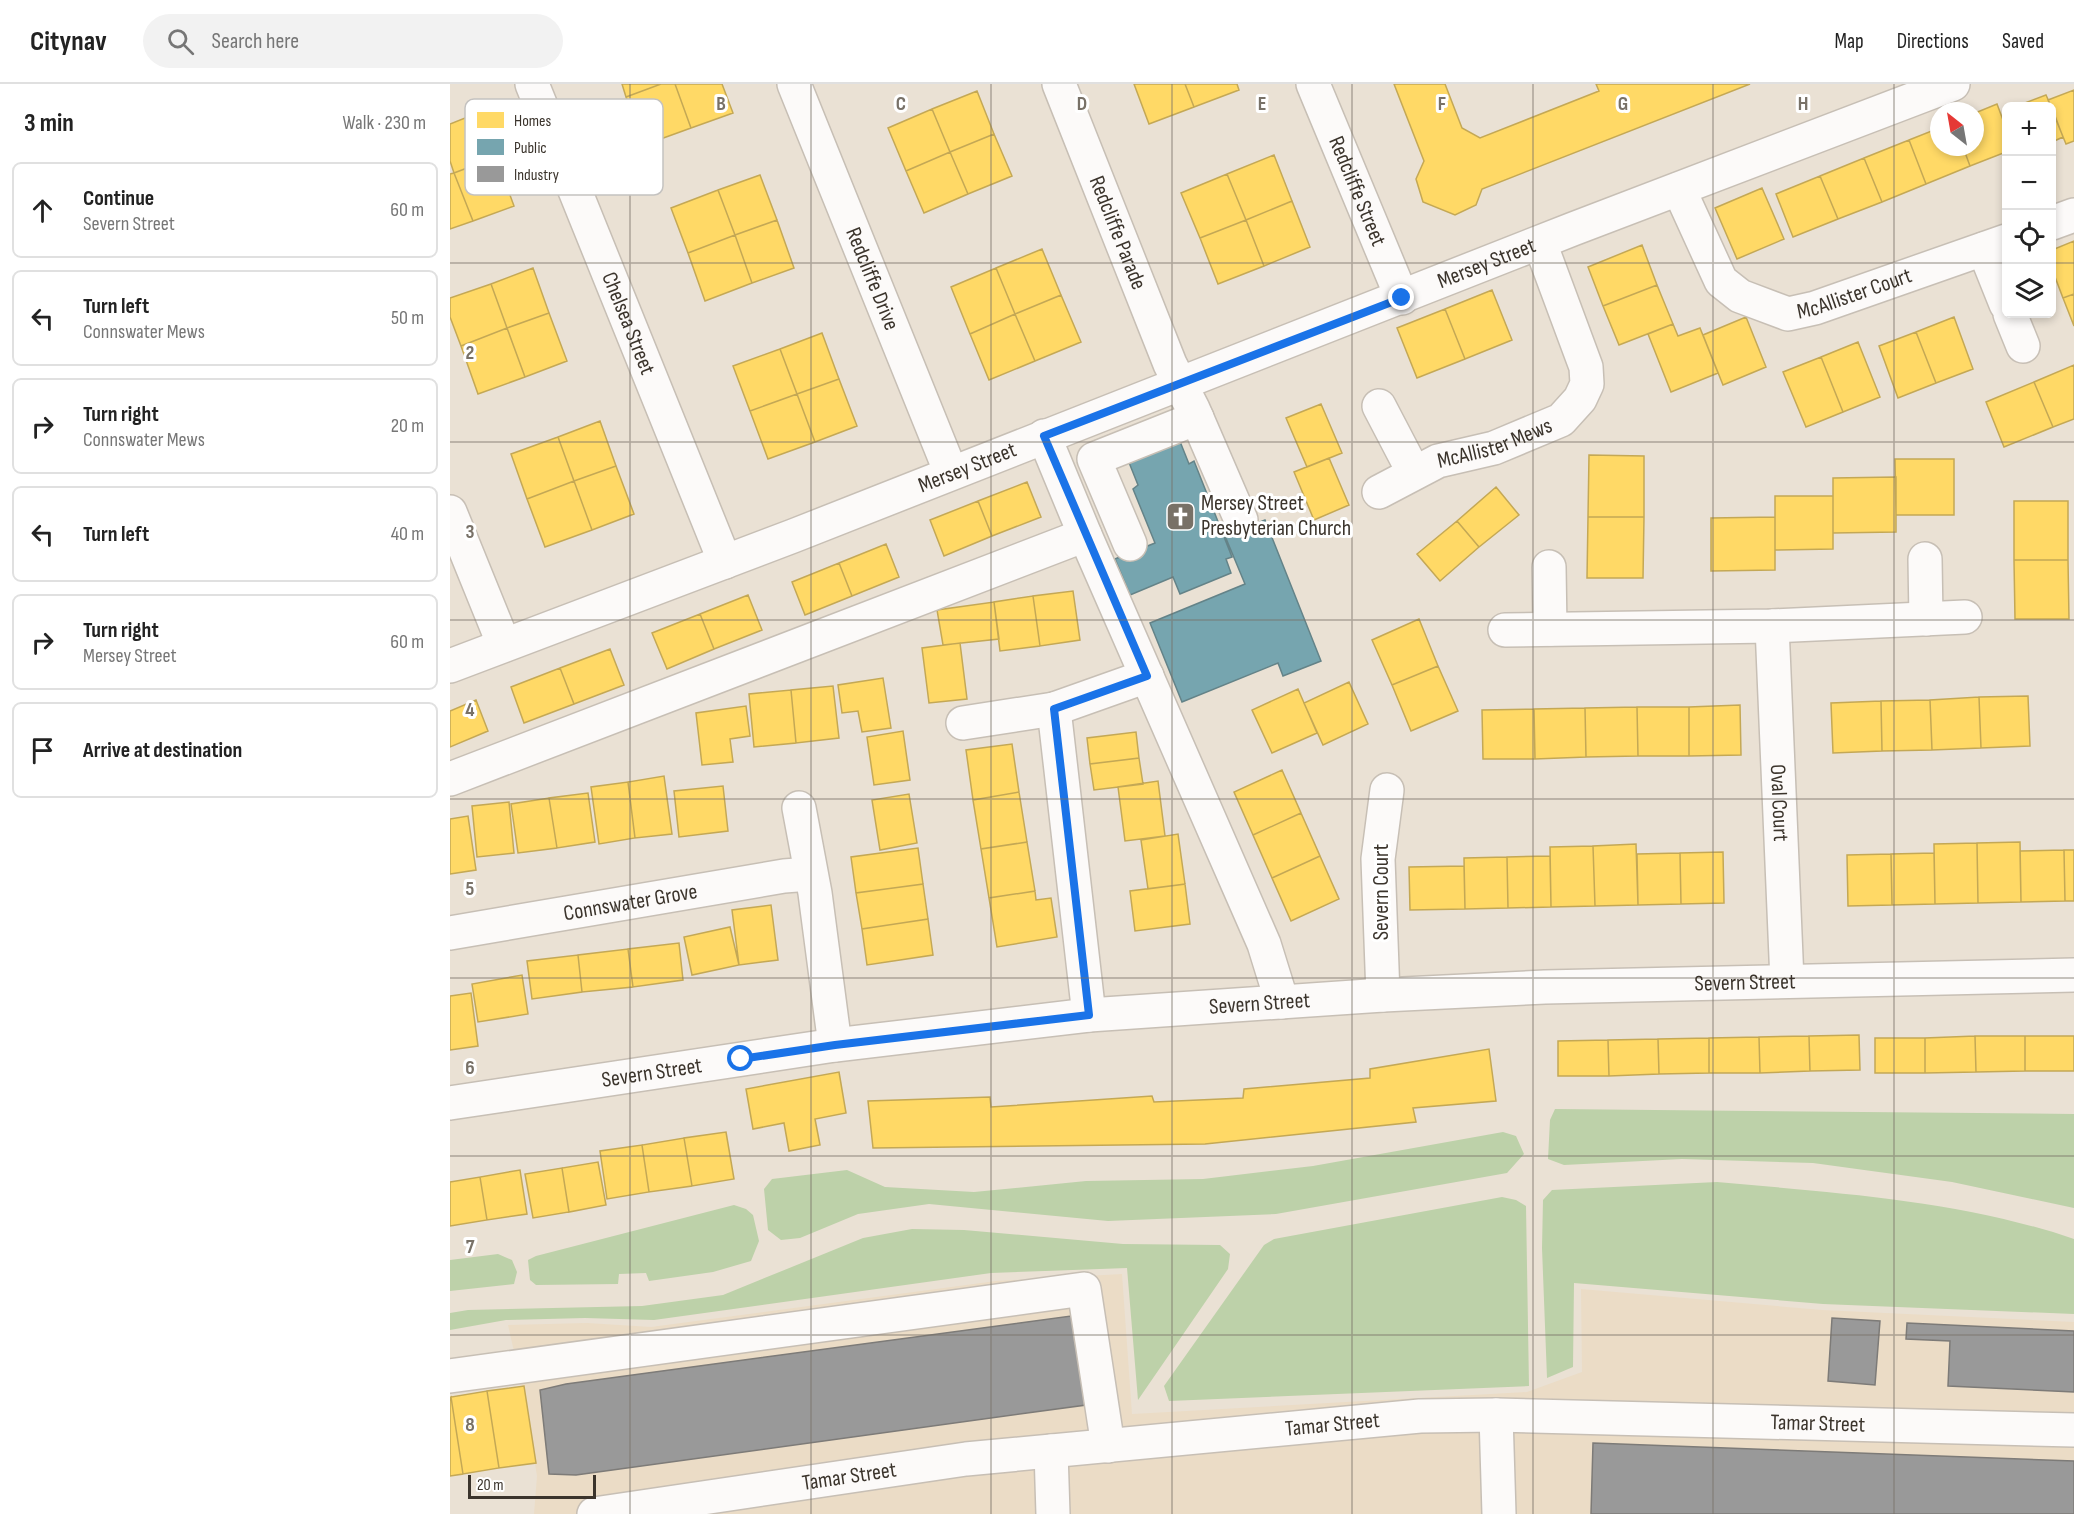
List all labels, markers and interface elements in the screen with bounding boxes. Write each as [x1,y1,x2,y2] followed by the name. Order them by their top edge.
[143,14,563,68] search box
[30,25,107,58] text: Citynav
[164,25,197,58] icon: search
[212,28,299,55] text: Search here
[1834,29,1864,54] text: Map
[1897,29,1969,54] text: Directions
[2002,29,2044,54] text: Saved
[716,92,726,116] text: B
[896,92,906,116] text: C
[1077,92,1087,116] text: D
[1258,92,1266,116] text: E
[1438,92,1446,116] text: F
[1618,92,1628,116] text: G
[1798,92,1808,116] text: H
[465,99,663,195] legend
[1930,102,1984,156] north arrow
[2002,102,2056,318] map controls
[2002,102,2056,156] button: +
[24,108,74,139] text: 3 min
[343,111,426,135] text: Walk · 230 m
[514,112,551,131] text: Homes
[1323,132,1392,250] street label: Redcliffe Street
[514,139,547,158] text: Public
[2002,156,2056,210] button: −
[514,166,559,185] text: Industry
[1083,172,1153,293] street label: Redcliffe Parade
[83,185,154,212] text: Continue
[26,194,59,227] icon: ahead
[390,198,424,222] text: 60 m
[2002,210,2056,264] button: locate
[83,212,175,236] text: Severn Street
[840,223,905,334] street label: Redcliffe Drive
[1434,232,1540,295] street label: Mersey Street
[1794,262,1916,325] street label: McAllister Court
[2002,264,2056,318] button: layers
[596,268,661,379] street label: Chelsea Street
[1388,284,1414,310] route end
[83,293,149,320] text: Turn left
[26,302,59,335] icon: left
[391,306,424,330] text: 50 m
[83,320,205,344] text: Connswater Mews
[466,341,474,365] text: 2
[83,401,159,428] text: Turn right
[26,410,59,443] icon: right
[1435,412,1556,474] street label: McAllister Mews
[391,414,424,438] text: 20 m
[83,428,205,452] text: Connswater Mews
[914,436,1020,499] street label: Mersey Street
[1201,490,1351,542] place label: Mersey Street Presbyterian Church
[1164,500,1196,532] church icon: Mersey Street Presbyterian Church
[26,518,59,551] icon: left
[466,520,475,544] text: 3
[83,521,149,548] text: Turn left
[391,522,424,546] text: 40 m
[83,617,159,644] text: Turn right
[26,626,59,659] icon: right
[390,630,424,654] text: 60 m
[83,644,177,668] text: Mersey Street
[465,698,475,722] text: 4
[26,734,59,767] icon: arrive
[83,737,242,764] text: Arrive at destination
[1764,764,1795,842] street label: Oval Court
[1368,843,1395,940] street label: Severn Court
[466,877,475,901] text: 5
[561,878,699,927] street label: Connswater Grove
[1694,968,1796,997] street label: Severn Street
[1208,986,1311,1020] street label: Severn Street
[727,1045,753,1071] route start
[600,1052,704,1093] street label: Severn Street
[465,1056,475,1080] text: 6
[466,1235,475,1259] text: 7
[1284,1406,1381,1442] street label: Tamar Street
[1770,1409,1866,1438] street label: Tamar Street
[465,1413,475,1437] text: 8
[800,1456,898,1497] street label: Tamar Street
[468,1472,596,1500] scale bar
[477,1476,504,1495] text: 20 m

